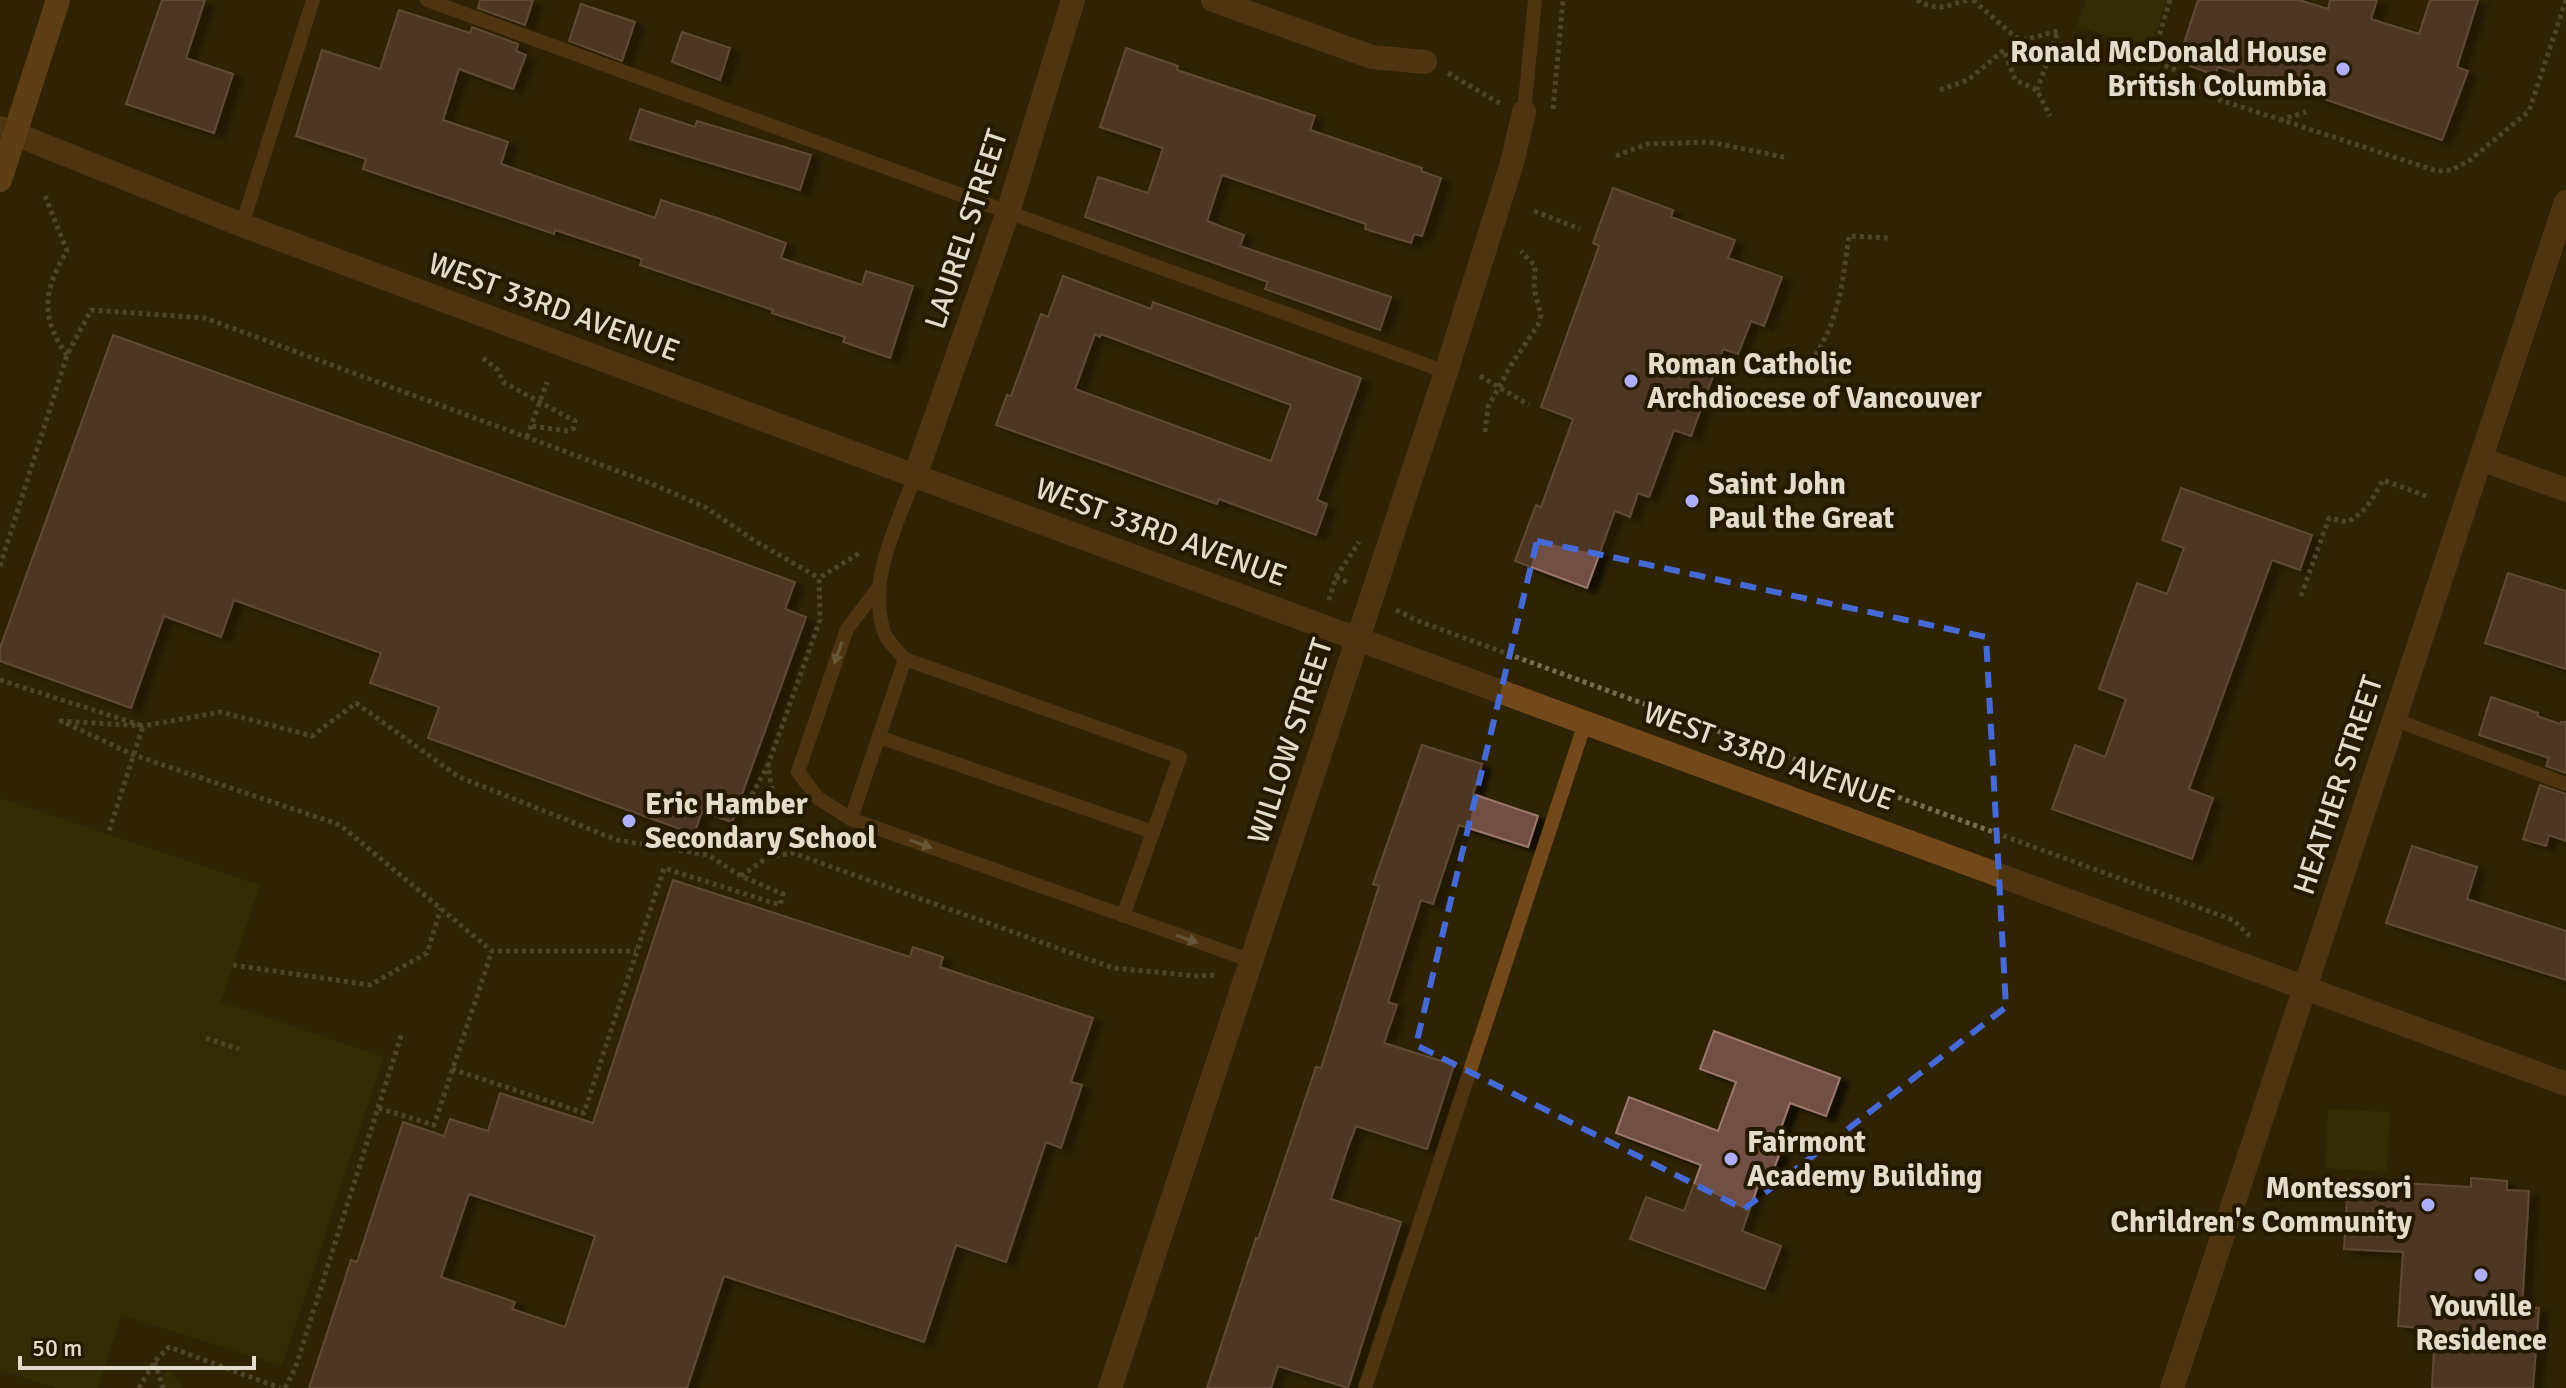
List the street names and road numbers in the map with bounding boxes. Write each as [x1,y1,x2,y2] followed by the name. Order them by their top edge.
[917,125,1016,334] street label: LAUREL STREET
[423,245,685,370] street label: WEST 33RD AVENUE
[1030,470,1292,595] street label: WEST 33RD AVENUE
[1240,634,1341,848] street label: WILLOW STREET
[2286,671,2391,899] street label: HEATHER STREET
[1638,694,1900,819] street label: WEST 33RD AVENUE

